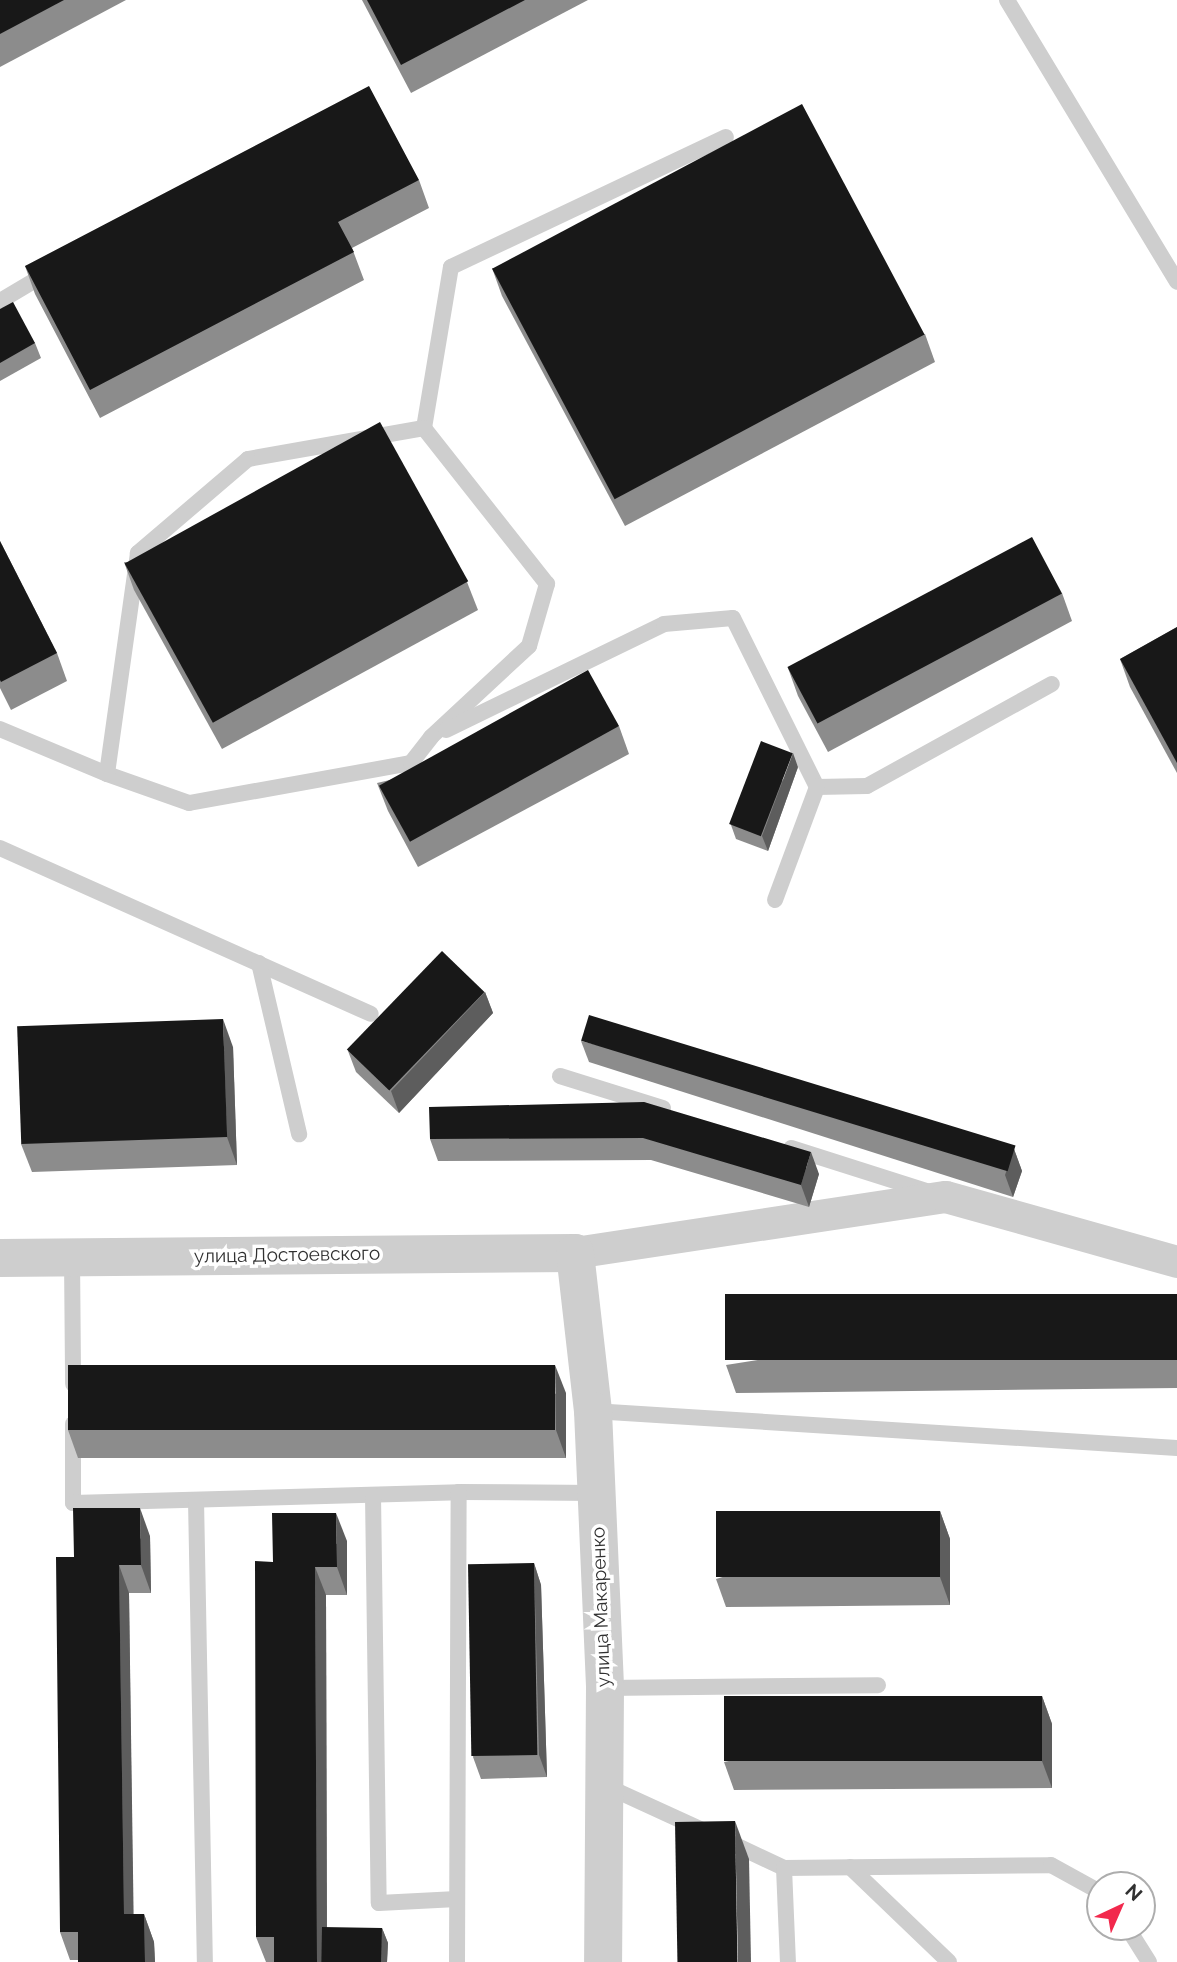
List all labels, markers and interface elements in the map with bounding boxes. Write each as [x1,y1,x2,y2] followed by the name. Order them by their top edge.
[194,1242,380,1268] street label: улица Достоевского
[587,1526,615,1688] street label: улица Макаренко
[1086,1871,1156,1941] north arrow
[1121,1879,1147,1905] text: N

